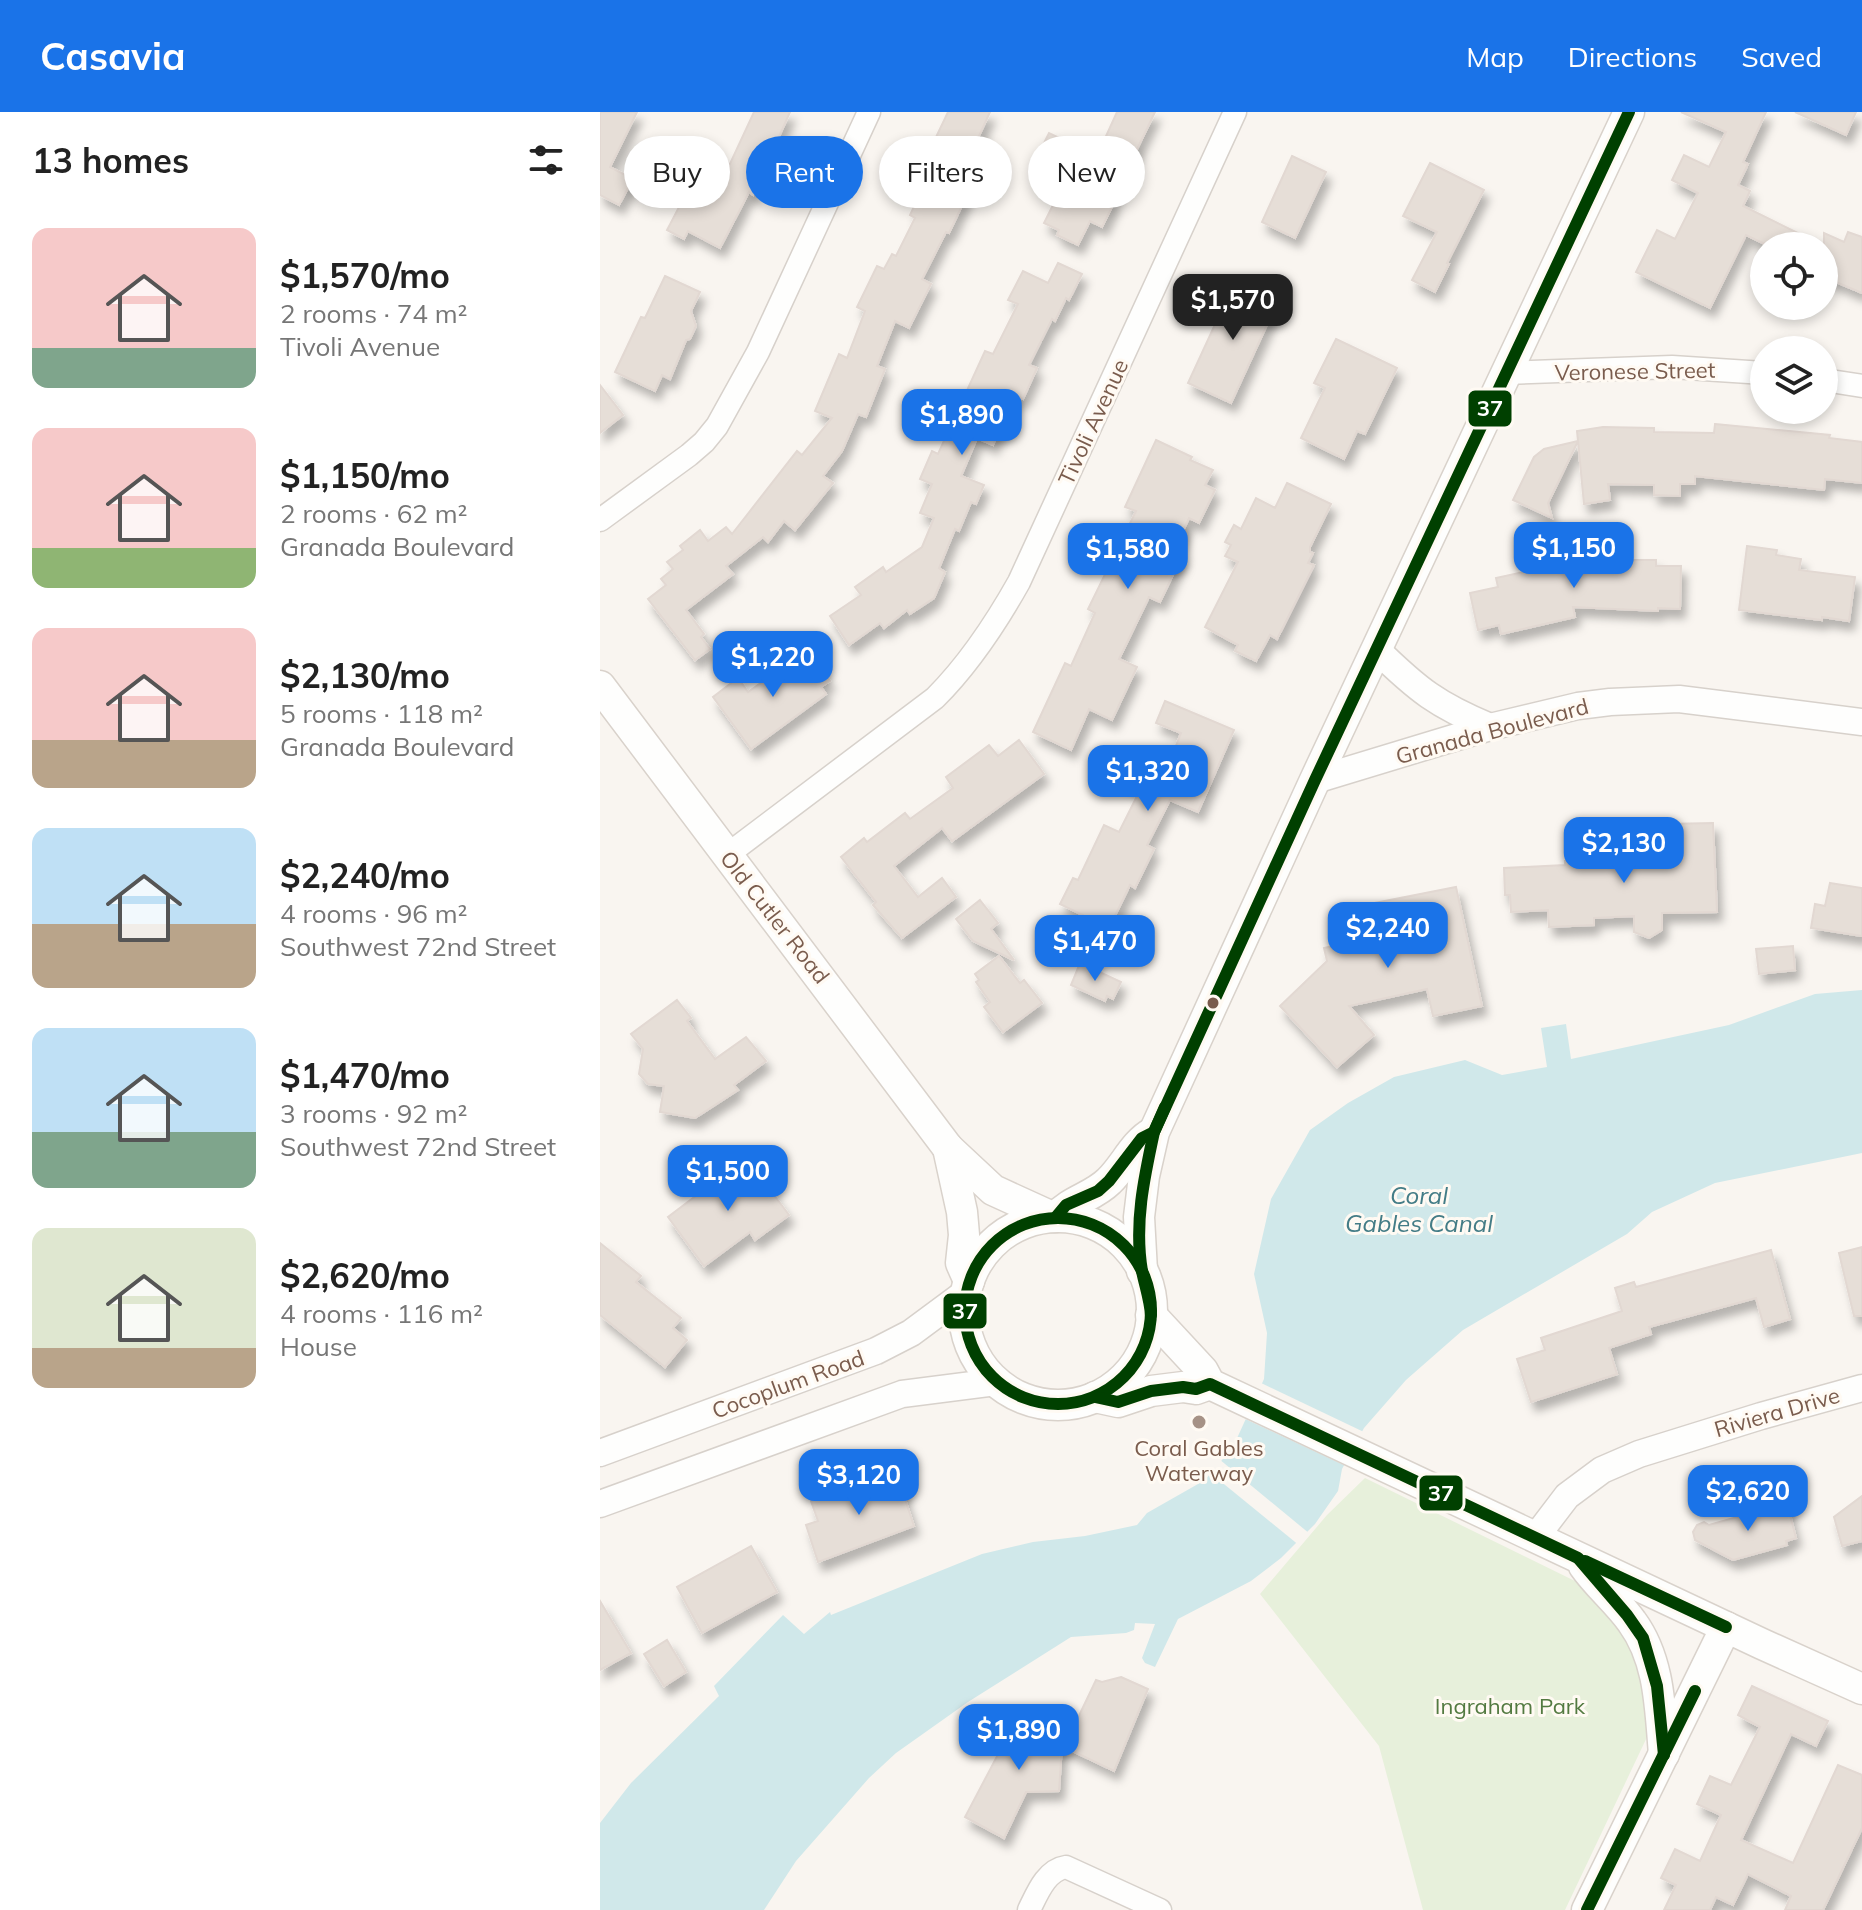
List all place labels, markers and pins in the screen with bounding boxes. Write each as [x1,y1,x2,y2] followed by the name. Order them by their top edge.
[1168,274,1298,342] pin: $1,570
[897,389,1027,457] pin: $1,890
[1509,522,1639,590] pin: $1,150
[1063,523,1193,591] pin: $1,580
[708,631,838,699] pin: $1,220
[1083,745,1213,813] pin: $1,320
[1559,817,1689,885] pin: $2,130
[1323,902,1453,970] pin: $2,240
[1030,915,1160,983] pin: $1,470
[1205,995,1221,1011] unlabelled marker
[663,1145,793,1213] pin: $1,500
[1190,1413,1208,1431] marker: Coral Gables Waterway
[1134,1434,1264,1487] place label: Coral Gables Waterway
[794,1449,924,1517] pin: $3,120
[1683,1465,1813,1533] pin: $2,620
[954,1704,1084,1772] pin: $1,890

